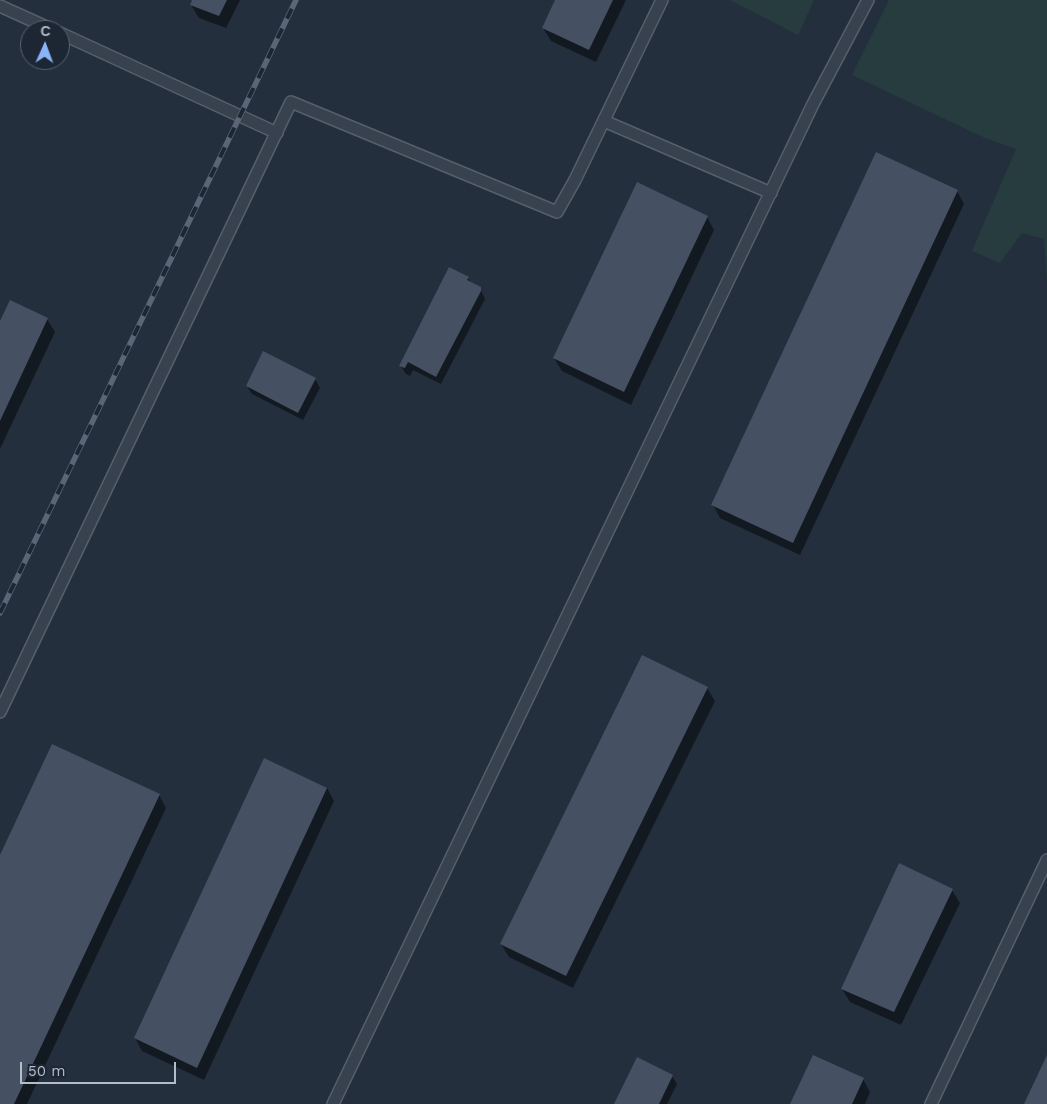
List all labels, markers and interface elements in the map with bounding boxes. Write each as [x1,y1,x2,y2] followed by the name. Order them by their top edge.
[20,20,70,70] north arrow
[40,23,51,39] text: С
[22,1052,179,1084] scale bar
[28,1062,65,1080] text: 50 m

